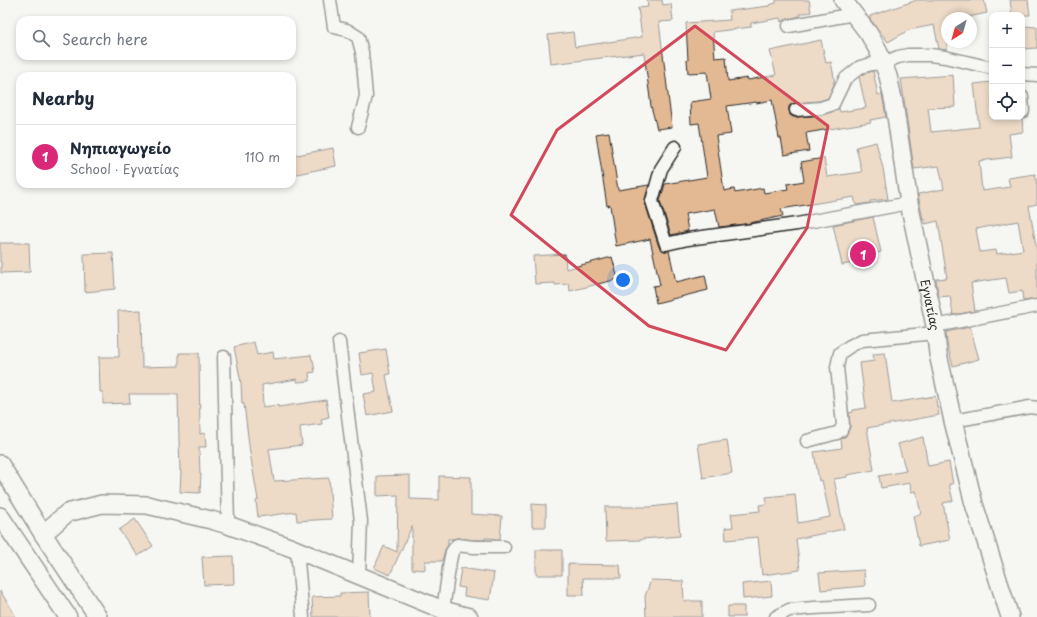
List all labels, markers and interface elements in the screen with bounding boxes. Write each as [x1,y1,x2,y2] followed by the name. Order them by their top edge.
[941,12,977,48] north arrow
[989,12,1025,120] map controls
[989,12,1025,48] button: +
[16,16,296,60] search box
[30,27,52,49] icon: search
[62,27,148,50] text: Search here
[989,48,1025,84] button: −
[989,84,1025,120] button: locate
[32,85,94,111] text: Nearby
[70,136,171,159] text: Νηπιαγωγείο
[42,147,48,166] text: 1
[245,147,280,166] text: 110 m
[70,159,179,178] text: School · Εγνατίας
[850,239,876,269] pin: 1
[613,270,633,290] your location
[916,278,944,331] street label: Εγνατίας

